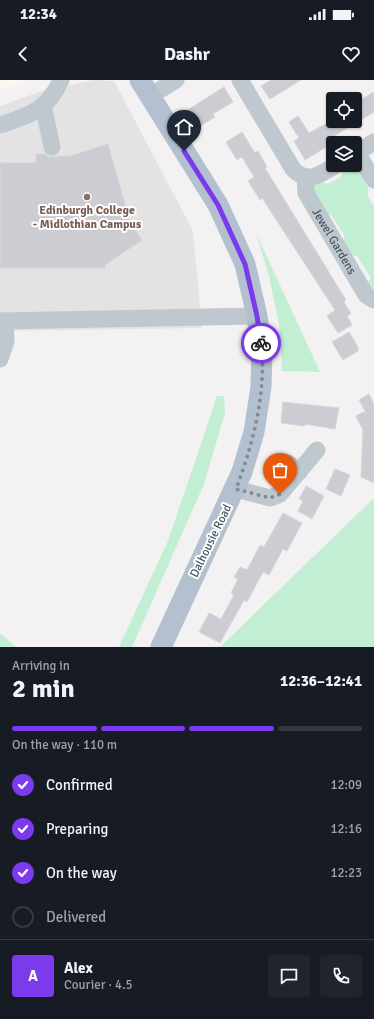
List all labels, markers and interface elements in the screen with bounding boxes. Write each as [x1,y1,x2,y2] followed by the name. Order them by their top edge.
[20,5,57,23] text: 12:34
[12,43,34,65] icon: back
[164,43,210,65] text: Dashr
[340,43,362,65] icon: heart
[326,92,362,172] map controls
[326,92,362,128] button: locate
[167,110,201,151] pin
[173,116,195,138] icon: home
[326,136,362,172] button: layers
[82,192,92,202] marker: Edinburgh College - Midlothian Campus
[33,203,142,232] place label: Edinburgh College - Midlothian Campus
[309,205,360,277] street label: Jewel Gardens
[241,323,281,363] courier
[250,332,272,354] icon: bike
[263,453,297,494] pin
[269,459,291,481] icon: bag
[187,502,235,580] street label: Dalhousie Road
[12,658,70,674] text: Arriving in
[280,672,362,690] text: 12:36–12:41
[12,673,75,705] text: 2 min
[12,737,117,753] text: On the way · 110 m
[12,774,34,796] icon: check
[46,776,113,794] text: Confirmed
[330,777,362,793] text: 12:09
[12,818,34,840] icon: check
[46,820,109,838] text: Preparing
[330,821,362,837] text: 12:16
[12,862,34,884] icon: check
[46,864,117,882] text: On the way
[330,865,362,881] text: 12:23
[46,908,106,926] text: Delivered
[268,955,310,997] button: chat
[320,955,362,997] button: phone
[64,959,93,977] text: Alex
[28,967,38,985] text: A
[64,977,133,993] text: Courier · 4.5

